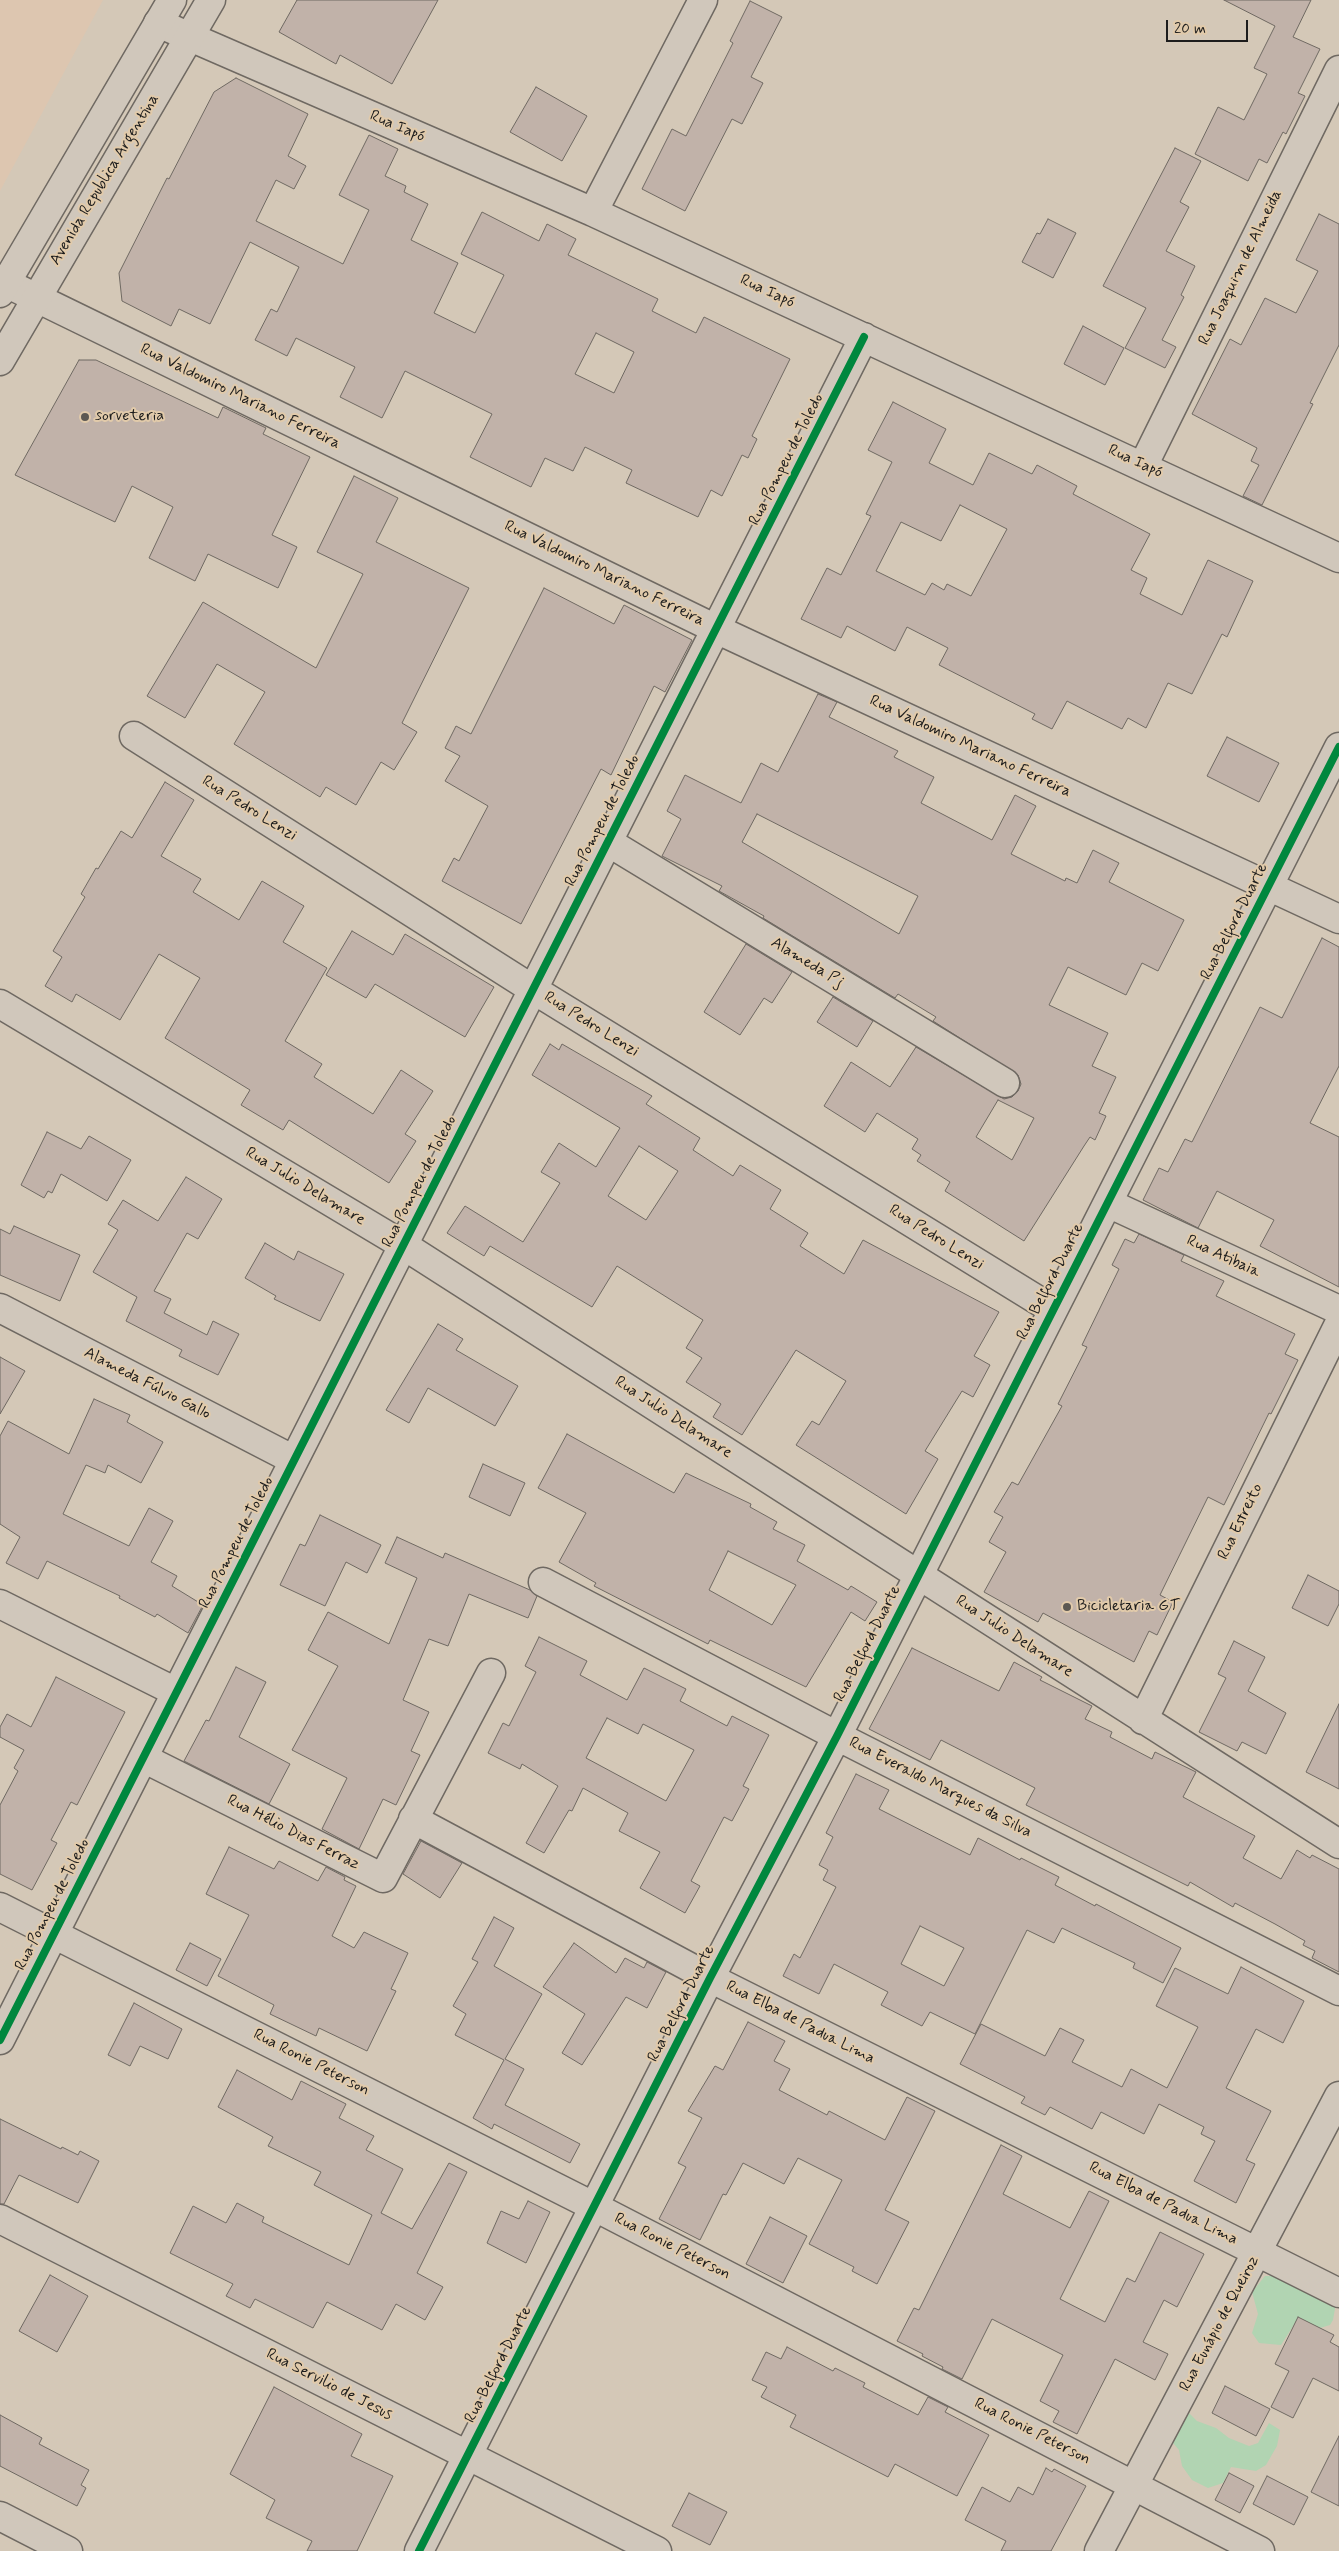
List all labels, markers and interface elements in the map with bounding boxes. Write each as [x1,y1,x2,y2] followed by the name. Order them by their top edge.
[1169,10,1252,42] scale bar
[1174,19,1206,39] text: 20 m
[46,91,164,269] street label: Avenida Republica Argentina
[366,107,428,147] street label: Rua Iapó
[1195,187,1287,349] street label: Rua Joaquim de Almeida
[737,271,797,313] street label: Rua Iapó
[137,340,343,454] street label: Rua Valdomiro Mariano Ferreira
[745,391,829,529] street label: Rua Pompeu de Toledo
[95,407,164,427] place label: sorveteria
[79,411,91,423] marker: sorveteria
[1105,441,1165,483] street label: Rua Iapó
[501,517,707,631] street label: Rua Valdomiro Mariano Ferreira
[866,692,1074,802] street label: Rua Valdomiro Mariano Ferreira
[561,752,645,890] street label: Rua Pompeu de Toledo
[198,772,300,846] street label: Rua Pedro Lenzi
[1197,860,1273,984] street label: Rua Belford Duarte
[767,934,847,992] street label: Alameda Pj
[540,988,642,1062] street label: Rua Pedro Lenzi
[378,1113,462,1251] street label: Rua Pompeu de Toledo
[242,1144,368,1230] street label: Rua Julio Delamare
[885,1201,987,1275] street label: Rua Pedro Lenzi
[1013,1220,1089,1344] street label: Rua Belford Duarte
[1183,1232,1263,1282] street label: Rua Atibaia
[80,1344,214,1424] street label: Alameda Fúlvio Gallo
[610,1373,736,1463] street label: Rua Julio Delamare
[195,1474,279,1612] street label: Rua Pompeu de Toledo
[1214,1481,1268,1563] street label: Rua Estreito
[830,1582,906,1706] street label: Rua Belford Duarte
[951,1592,1077,1682] street label: Rua Julio Delamare
[1077,1597,1180,1617] place label: Bicicletaria GT
[1061,1601,1073,1613] marker: Bicicletaria GT
[845,1733,1035,1843] street label: Rua Everaldo Marques da Silva
[223,1791,363,1875] street label: Rua Hélio Dias Ferraz
[11,1836,95,1974] street label: Rua Pompeu de Toledo
[644,1942,720,2066] street label: Rua Belford Duarte
[722,1977,878,2069] street label: Rua Elba de Padua Lima
[250,2025,372,2101] street label: Rua Ronie Peterson
[1085,2158,1241,2250] street label: Rua Elba de Padua Lima
[611,2209,733,2285] street label: Rua Ronie Peterson
[1176,2253,1264,2395] street label: Rua Eunápio de Queiroz
[461,2303,537,2427] street label: Rua Belford Duarte
[263,2345,395,2425] street label: Rua Servilio de Jesus
[971,2394,1093,2470] street label: Rua Ronie Peterson

